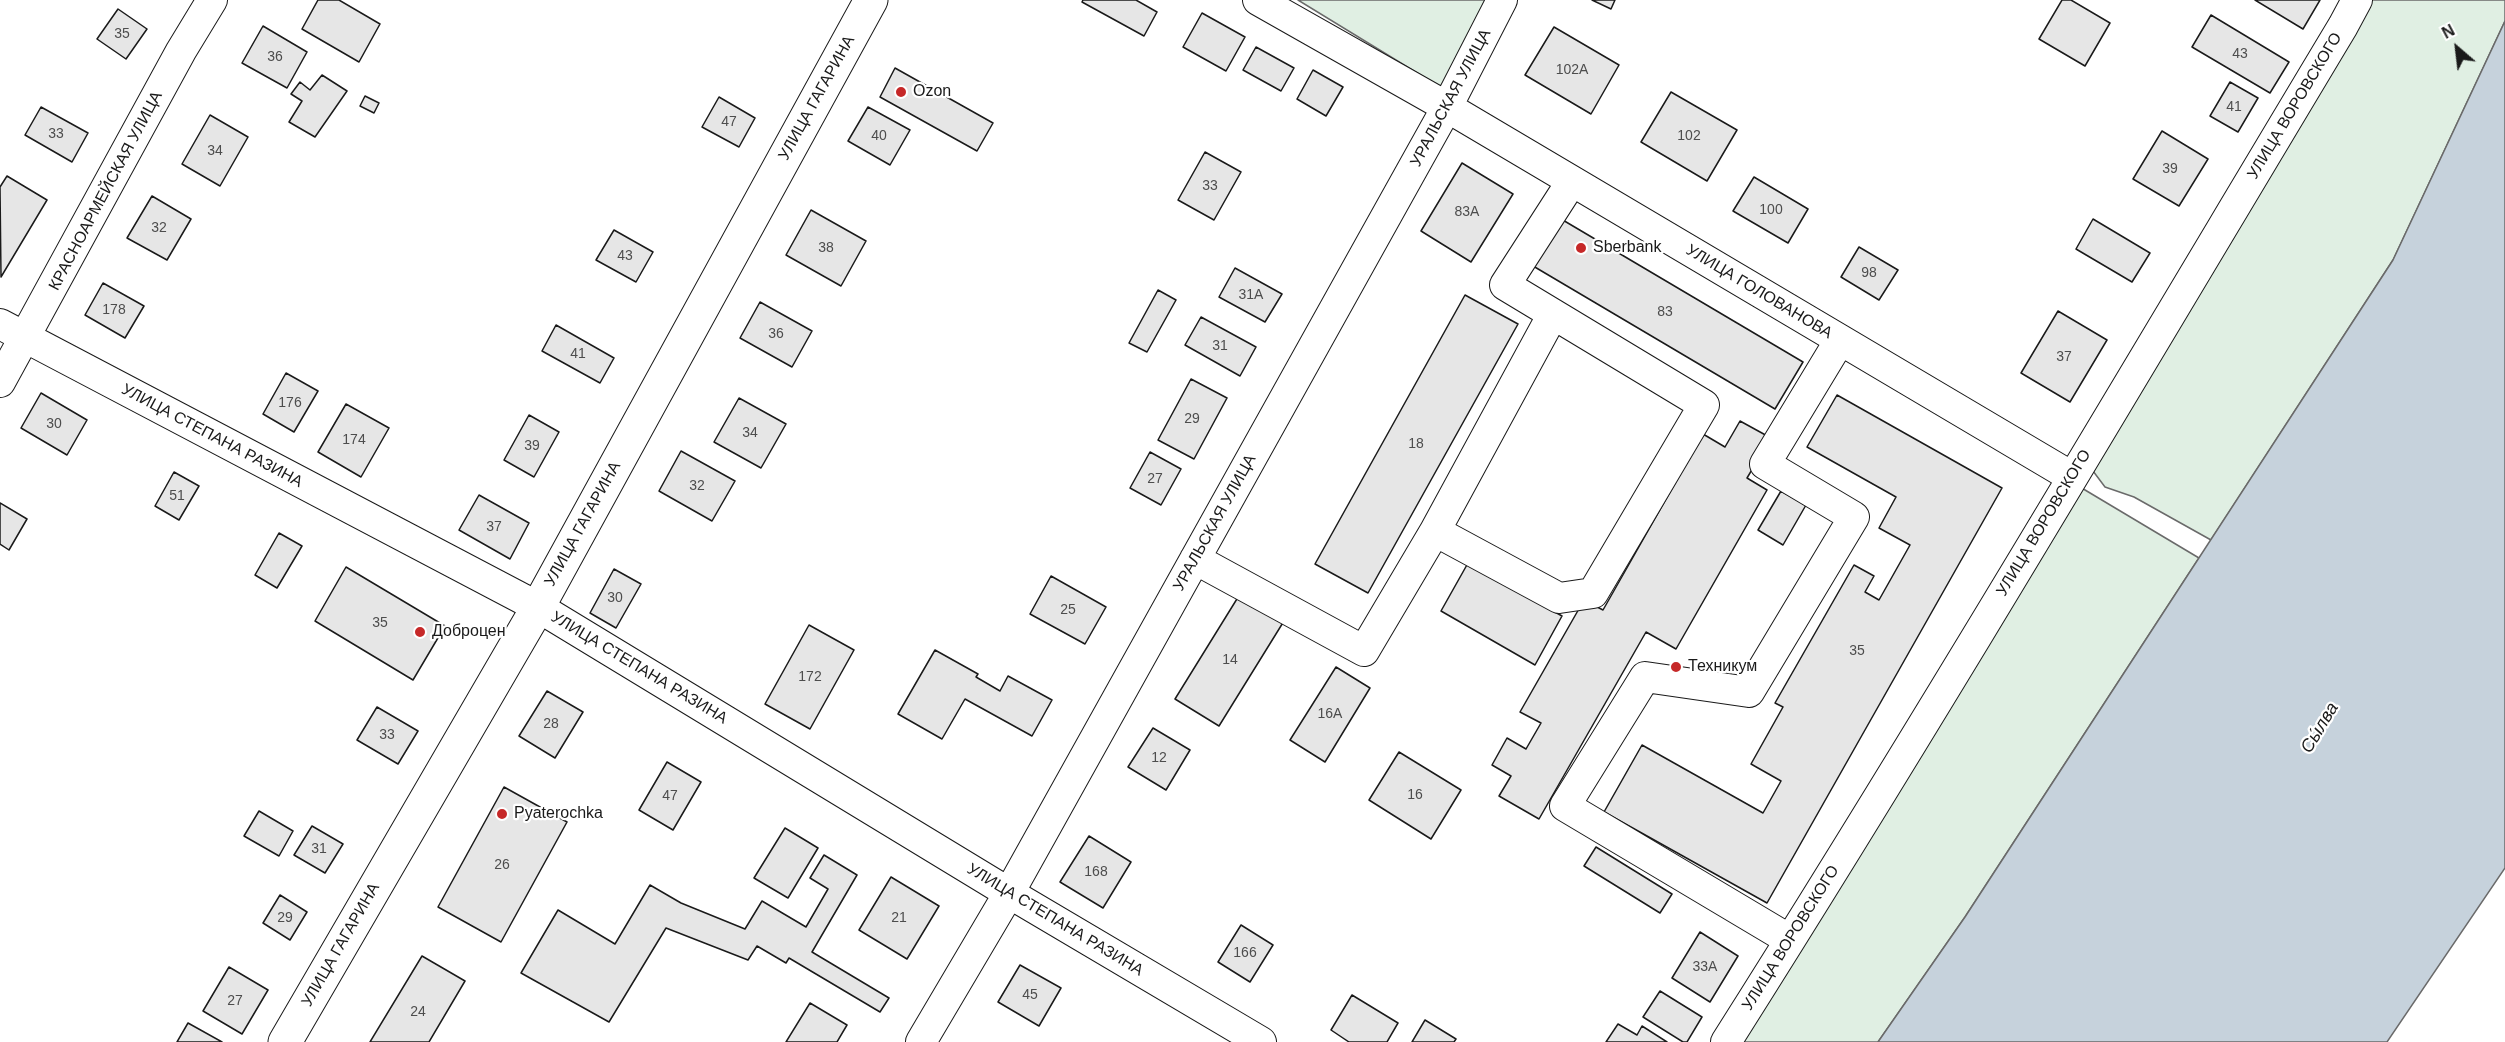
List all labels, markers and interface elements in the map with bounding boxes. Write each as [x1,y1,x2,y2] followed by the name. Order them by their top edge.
[2427,18,2487,78] north arrow
[2439,21,2457,42] text: N
[114,26,130,42] house number: 35
[1407,26,1495,170] street label: УРАЛЬСКАЯ УЛИЦА
[2244,29,2346,183] street label: УЛИЦА ВОРОВСКОГО
[775,32,859,164] street label: УЛИЦА ГАГАРИНА
[2232,46,2248,62] house number: 43
[267,49,283,65] house number: 36
[1556,62,1588,78] house number: 102А
[913,82,951,102] place label: Ozon
[894,85,908,99] marker: Ozon
[45,88,167,294] street label: КРАСНОАРМЕЙСКАЯ УЛИЦА
[2226,99,2242,115] house number: 41
[721,114,737,130] house number: 47
[48,126,64,142] house number: 33
[871,128,887,144] house number: 40
[1677,128,1701,144] house number: 102
[207,143,223,159] house number: 34
[2162,161,2178,177] house number: 39
[1202,178,1218,194] house number: 33
[1759,202,1783,218] house number: 100
[1455,204,1479,220] house number: 83А
[151,220,167,236] house number: 32
[1593,238,1661,258] place label: Sberbank
[818,240,834,256] house number: 38
[1574,241,1588,255] marker: Sberbank
[1682,241,1836,343] street label: УЛИЦА ГОЛОВАНОВА
[617,248,633,264] house number: 43
[1861,265,1877,281] house number: 98
[1239,287,1263,303] house number: 31А
[102,302,126,318] house number: 178
[1657,304,1673,320] house number: 83
[768,326,784,342] house number: 36
[1212,338,1228,354] house number: 31
[570,346,586,362] house number: 41
[2056,349,2072,365] house number: 37
[118,380,306,492] street label: УЛИЦА СТЕПАНА РАЗИНА
[278,395,302,411] house number: 176
[1184,411,1200,427] house number: 29
[46,416,62,432] house number: 30
[742,425,758,441] house number: 34
[342,432,366,448] house number: 174
[1408,436,1424,452] house number: 18
[524,438,540,454] house number: 39
[1993,446,2095,600] street label: УЛИЦА ВОРОВСКОГО
[1169,451,1261,595] street label: УРАЛЬСКАЯ УЛИЦА
[541,458,625,590] street label: УЛИЦА ГАГАРИНА
[1147,471,1163,487] house number: 27
[689,478,705,494] house number: 32
[169,488,185,504] house number: 51
[486,519,502,535] house number: 37
[607,590,623,606] house number: 30
[1060,602,1076,618] house number: 25
[547,608,731,728] street label: УЛИЦА СТЕПАНА РАЗИНА
[372,615,388,631] house number: 35
[432,622,506,642] place label: Доброцен
[413,625,427,639] marker: Доброцен
[1849,643,1865,659] house number: 35
[1222,652,1238,668] house number: 14
[1688,657,1757,677] place label: Техникум
[1669,660,1683,674] marker: Техникум
[798,669,822,685] house number: 172
[2296,699,2344,757] water label: Сы́лва
[1318,706,1342,722] house number: 16А
[543,716,559,732] house number: 28
[379,727,395,743] house number: 33
[1151,750,1167,766] house number: 12
[1407,787,1423,803] house number: 16
[662,788,678,804] house number: 47
[514,804,603,824] place label: Pyaterochka
[495,807,509,821] marker: Pyaterochka
[311,841,327,857] house number: 31
[494,857,510,873] house number: 26
[963,860,1147,980] street label: УЛИЦА СТЕПАНА РАЗИНА
[1738,862,1844,1014] street label: УЛИЦА ВОРОВСКОГО
[1084,864,1108,880] house number: 168
[298,880,384,1010] street label: УЛИЦА ГАГАРИНА
[277,910,293,926] house number: 29
[891,910,907,926] house number: 21
[1233,945,1257,961] house number: 166
[1693,959,1717,975] house number: 33А
[1022,987,1038,1003] house number: 45
[227,993,243,1009] house number: 27
[410,1004,426,1020] house number: 24

